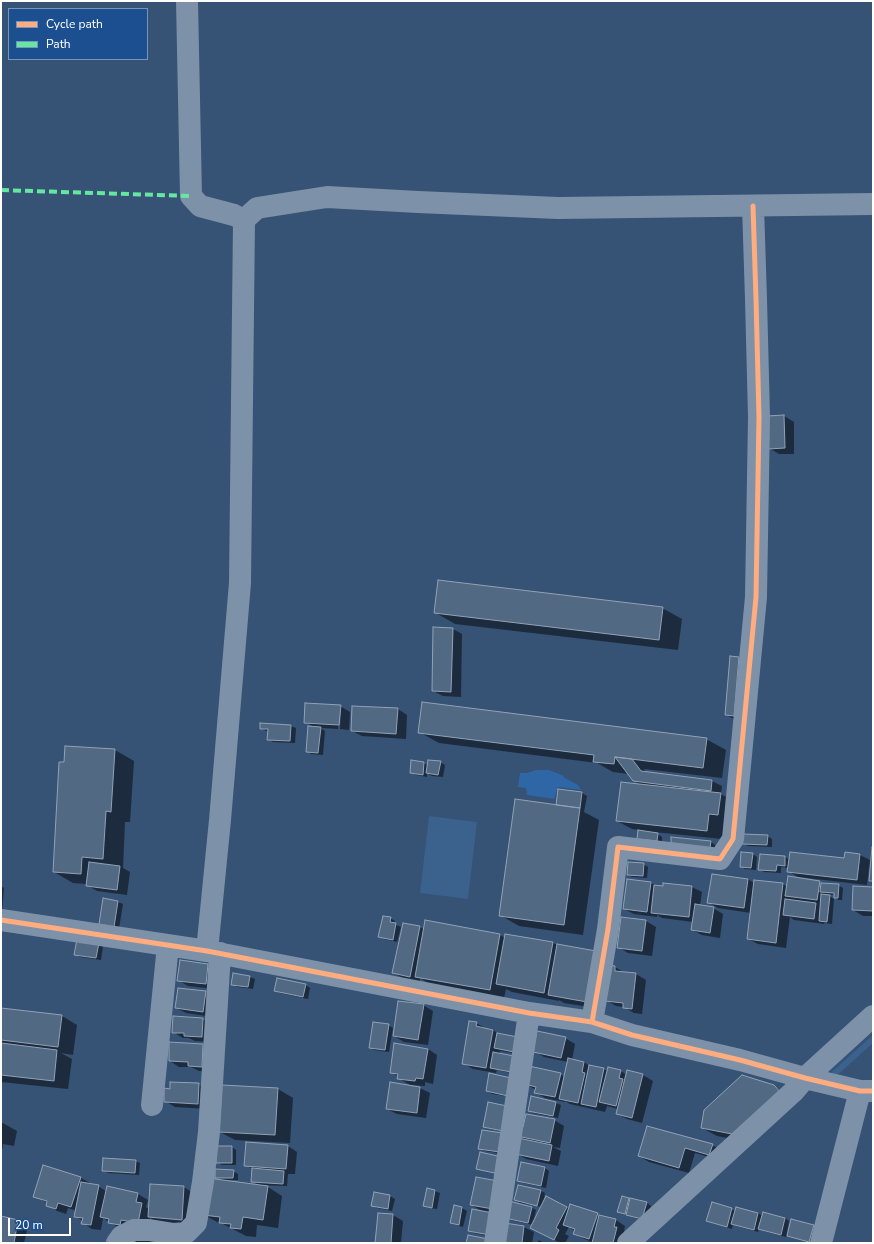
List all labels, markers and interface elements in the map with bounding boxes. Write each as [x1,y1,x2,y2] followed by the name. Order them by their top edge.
[8,8,148,60] legend
[46,16,103,32] text: Cycle path
[46,36,71,52] text: Path
[10,1210,73,1236] scale bar
[15,1217,43,1233] text: 20 m

